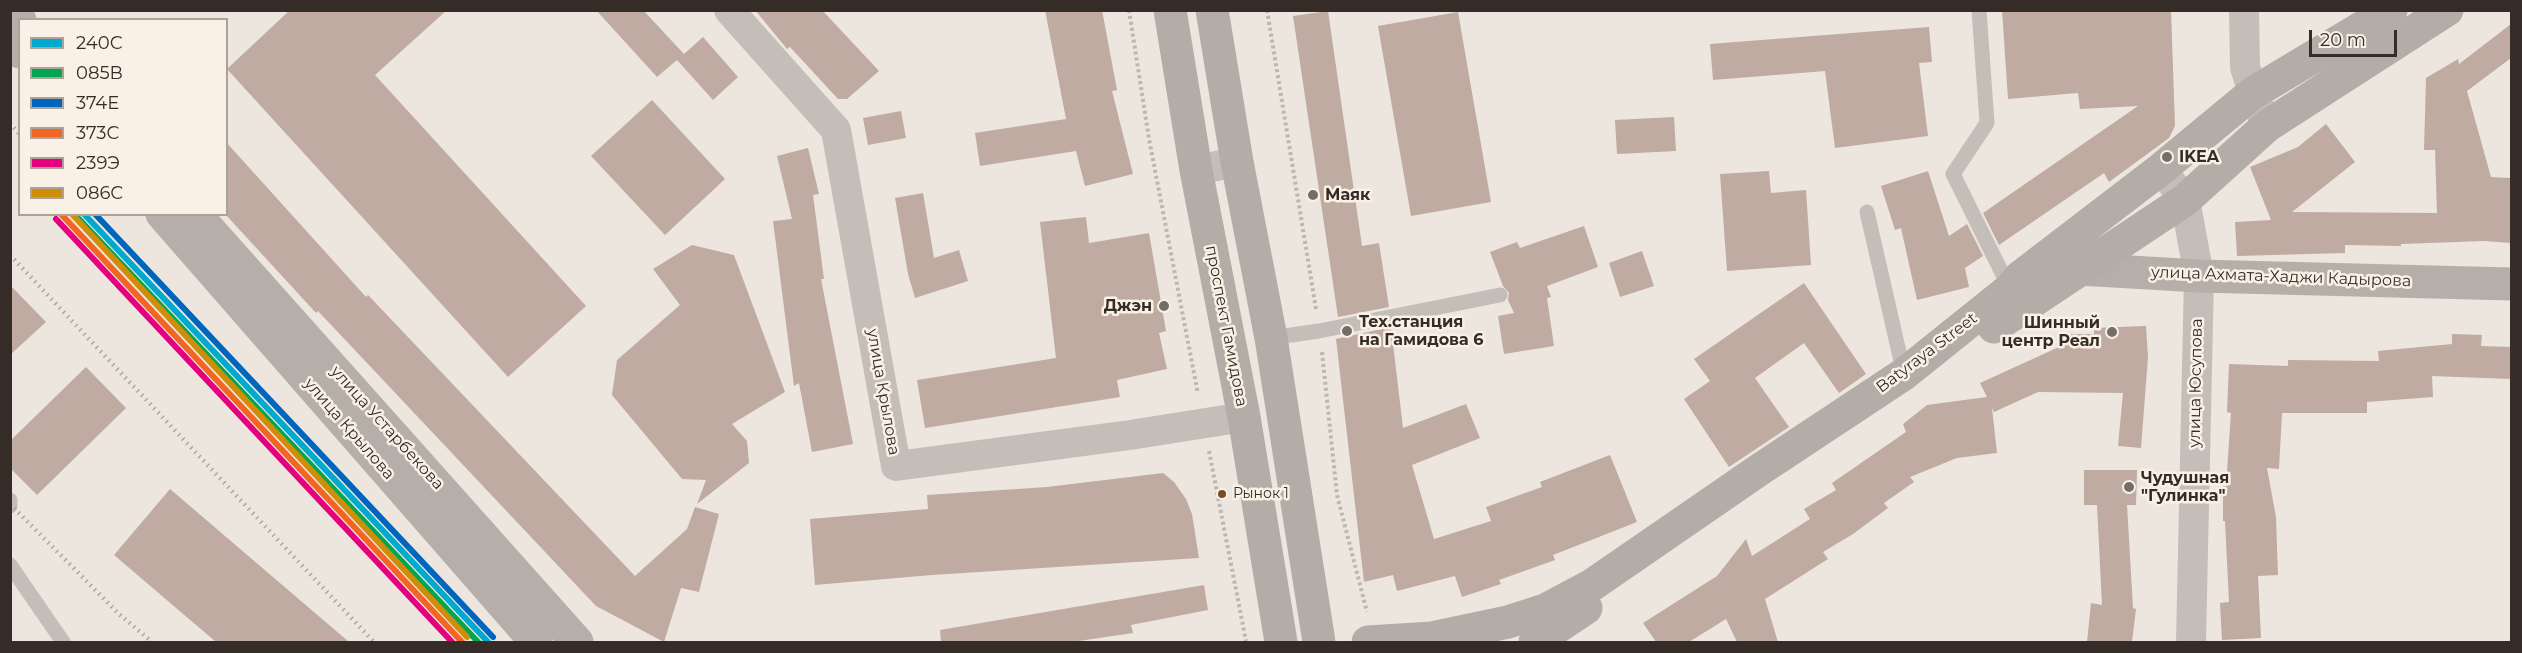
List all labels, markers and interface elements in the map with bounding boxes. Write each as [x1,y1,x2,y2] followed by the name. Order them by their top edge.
[18,18,228,216] legend
[2312,18,2400,56] scale bar
[2320,29,2366,51] text: 20 m
[76,32,123,54] text: 240С
[76,62,123,84] text: 085В
[76,92,119,114] text: 374Е
[76,122,119,144] text: 373C
[2179,147,2219,167] place label: IKEA
[2160,150,2174,164] marker: IKEA
[76,152,120,174] text: 239Э
[76,182,123,204] text: 086С
[1325,185,1370,205] place label: Маяк
[1306,188,1320,202] marker: Маяк
[1201,244,1251,408] street label: проспект Гамидова
[2151,263,2411,291] street label: улица Ахмата-Хаджи Кадырова
[1104,296,1152,316] place label: Джэн
[1157,299,1171,313] marker: Джэн
[1873,309,1981,397] street label: Batyraya Street
[1359,312,1483,350] place label: Тех.станция на Гамидова 6
[2001,313,2100,351] place label: Шинный центр Реал
[2185,318,2207,448] street label: улица Юсупова
[1340,324,1354,338] marker: Тех.станция на Гамидова 6
[2105,325,2119,339] marker: Шинный центр Реал
[862,327,904,457] street label: улица Крылова
[326,362,448,494] street label: улица Устарбекова
[300,374,398,484] street label: улица Крылова
[2141,468,2229,506] place label: Чудушная "Гулинка"
[2122,480,2136,494] marker: Чудушная "Гулинка"
[1233,486,1289,502] place label: Рынок 1
[1216,488,1228,500] marker: Рынок 1

